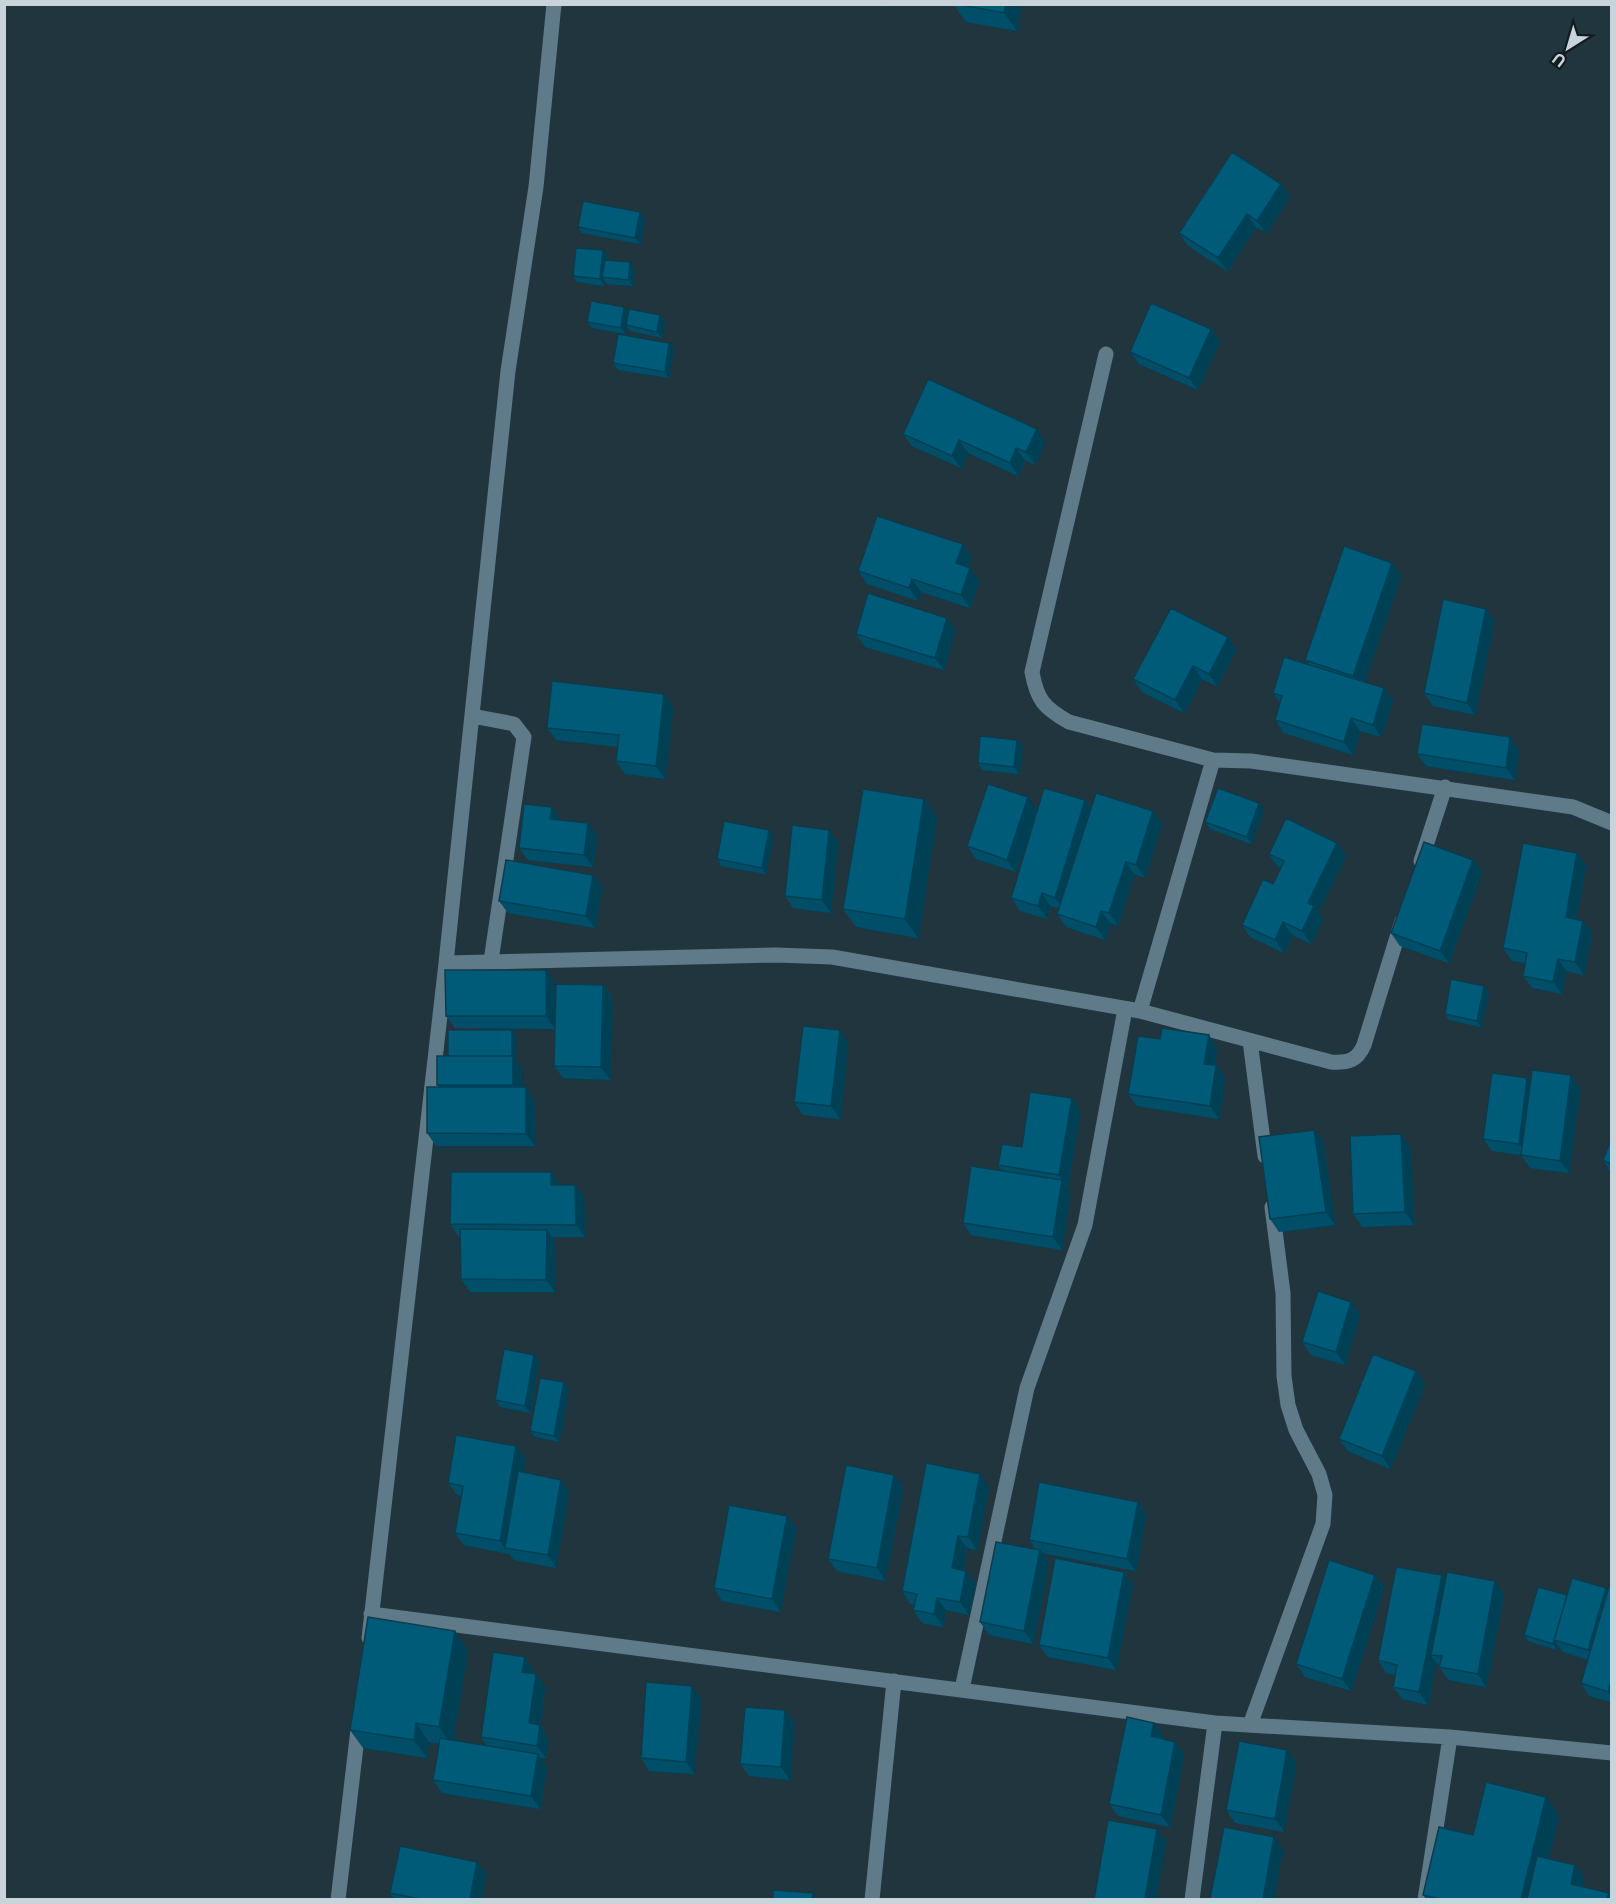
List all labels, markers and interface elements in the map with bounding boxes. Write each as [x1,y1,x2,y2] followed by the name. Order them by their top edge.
[1538,18,1598,78] north arrow
[1548,48,1570,71] text: U

